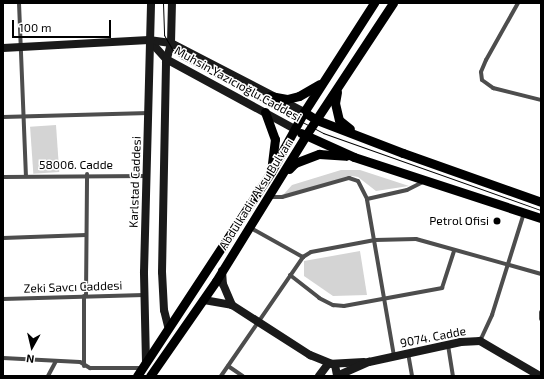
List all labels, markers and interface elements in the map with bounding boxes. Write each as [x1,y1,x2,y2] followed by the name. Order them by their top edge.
[14,12,113,38] scale bar
[19,20,51,34] text: 100 m
[172,43,304,125] street label: Muhsin Yazıcıoğlu Caddesi
[216,135,296,253] street label: Abdulkadir Aksu Bulvarı
[126,136,144,228] street label: Karlstad Caddesi
[39,158,113,172] street label: 58006. Cadde
[429,214,489,228] place label: Petrol Ofisi
[492,216,502,226] marker: Petrol Ofisi
[23,278,123,296] street label: Zeki Savcı Caddesi
[399,324,467,350] street label: 9074. Cadde
[12,327,52,367] north arrow
[25,352,35,366] text: N

